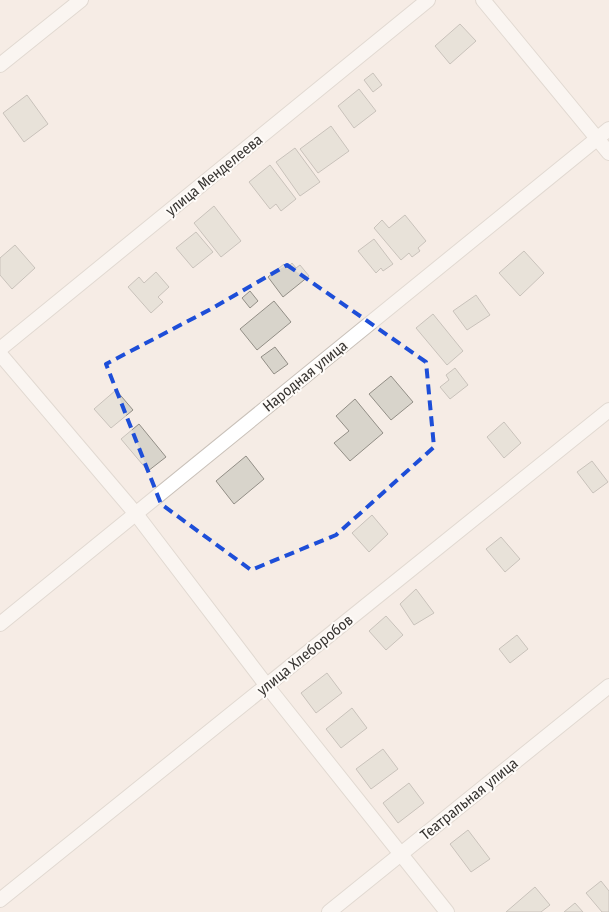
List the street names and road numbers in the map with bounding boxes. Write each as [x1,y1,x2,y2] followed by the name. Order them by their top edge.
[162,130,266,220] street label: улица Менделеева
[259,336,351,416] street label: Народная улица
[253,611,357,699] street label: улица Хлеборобов
[417,754,521,844] street label: Театральная улица

